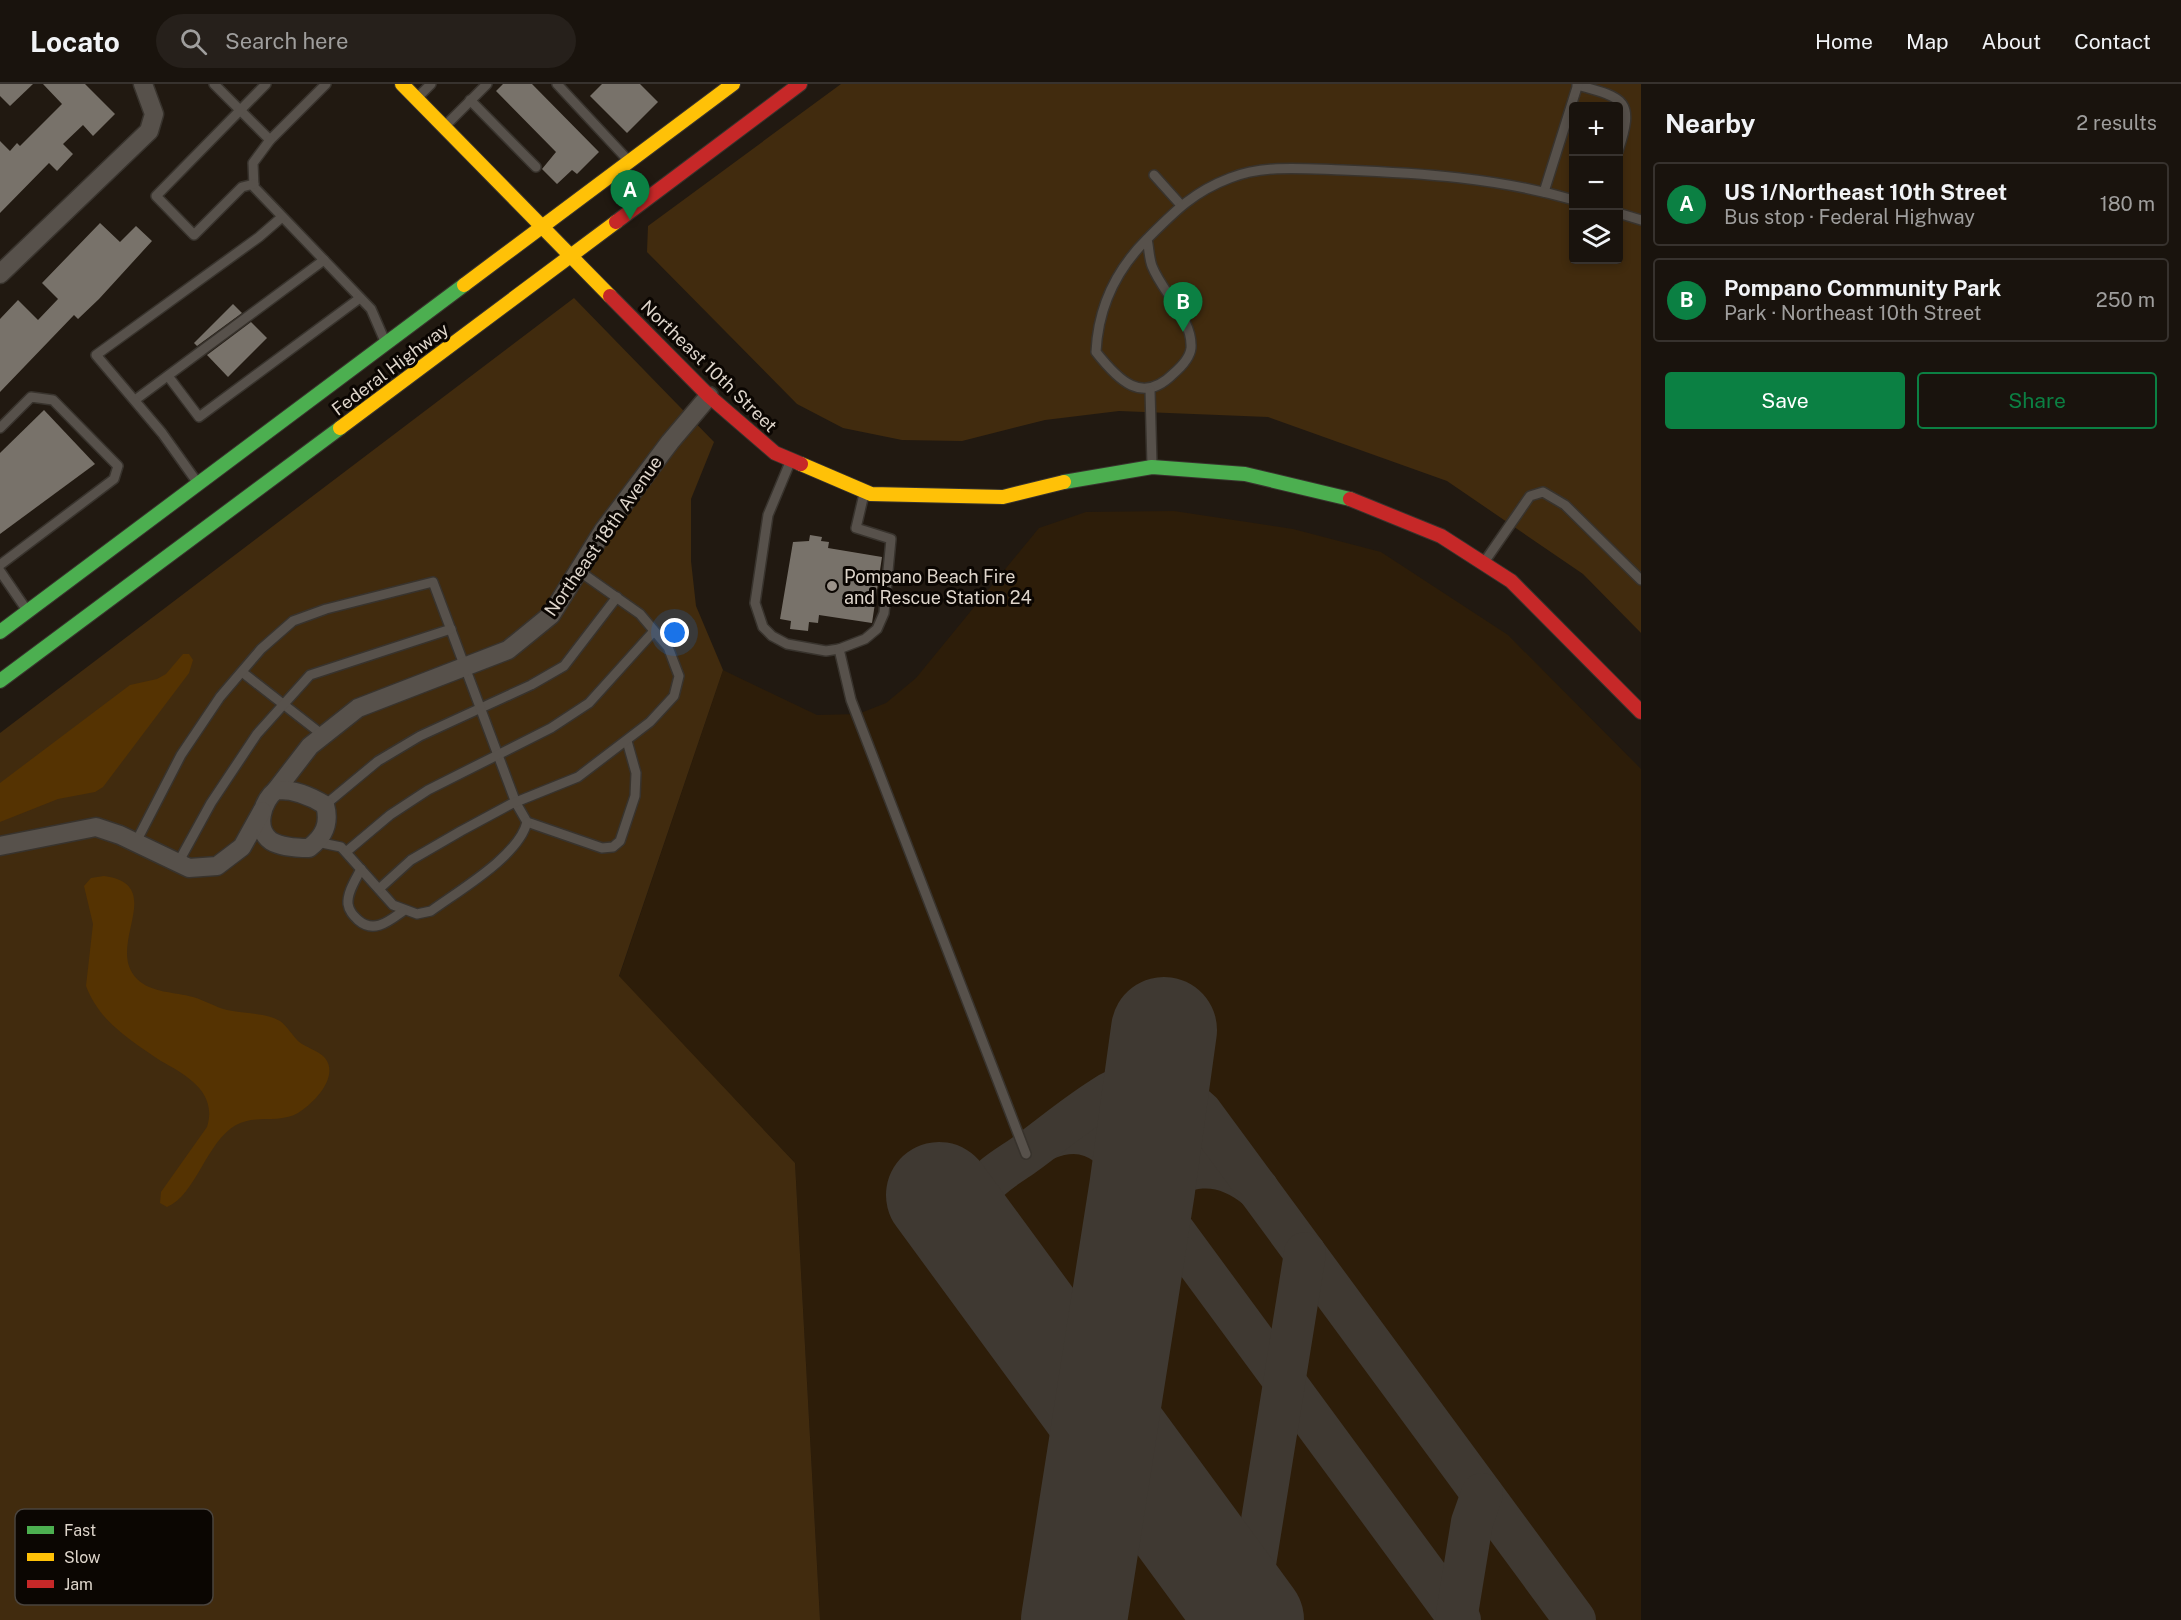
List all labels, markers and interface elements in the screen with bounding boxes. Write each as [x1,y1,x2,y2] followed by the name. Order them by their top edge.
[156,14,576,68] search box
[30,25,120,58] text: Locato
[177,25,210,58] icon: search
[225,28,348,54] text: Search here
[1815,29,1873,54] text: Home
[1906,29,1949,54] text: Map
[1982,29,2041,54] text: About
[2074,29,2151,54] text: Contact
[1569,102,1623,264] map controls
[1569,102,1623,156] button: +
[1665,108,1755,139] text: Nearby
[2076,111,2157,135] text: 2 results
[1569,156,1623,210] button: −
[610,170,650,220] pin: A
[1724,179,2007,205] text: US 1/Northeast 10th Street
[1679,192,1694,216] text: A
[2100,192,2155,216] text: 180 m
[1724,205,1975,229] text: Bus stop · Federal Highway
[1569,210,1623,264] button: layers
[1724,275,2001,301] text: Pompano Community Park
[1164,282,1202,332] pin: B
[1680,288,1693,312] text: B
[2096,288,2155,312] text: 250 m
[637,296,781,436] street label: Northeast 10th Street
[1724,301,1982,325] text: Park · Northeast 10th Street
[328,318,453,420] street label: Federal Highway
[1665,372,1905,429] button: Save
[1917,372,2157,429] button: Share
[540,452,666,620] street label: Northeast 18th Avenue
[844,566,1032,608] place label: Pompano Beach Fire and Rescue Station 24
[825,579,839,593] marker: Pompano Beach Fire and Rescue Station 24
[660,618,689,647] your location
[15,1509,213,1605] legend
[64,1521,96,1540] text: Fast
[64,1548,101,1567] text: Slow
[64,1575,93,1594] text: Jam

